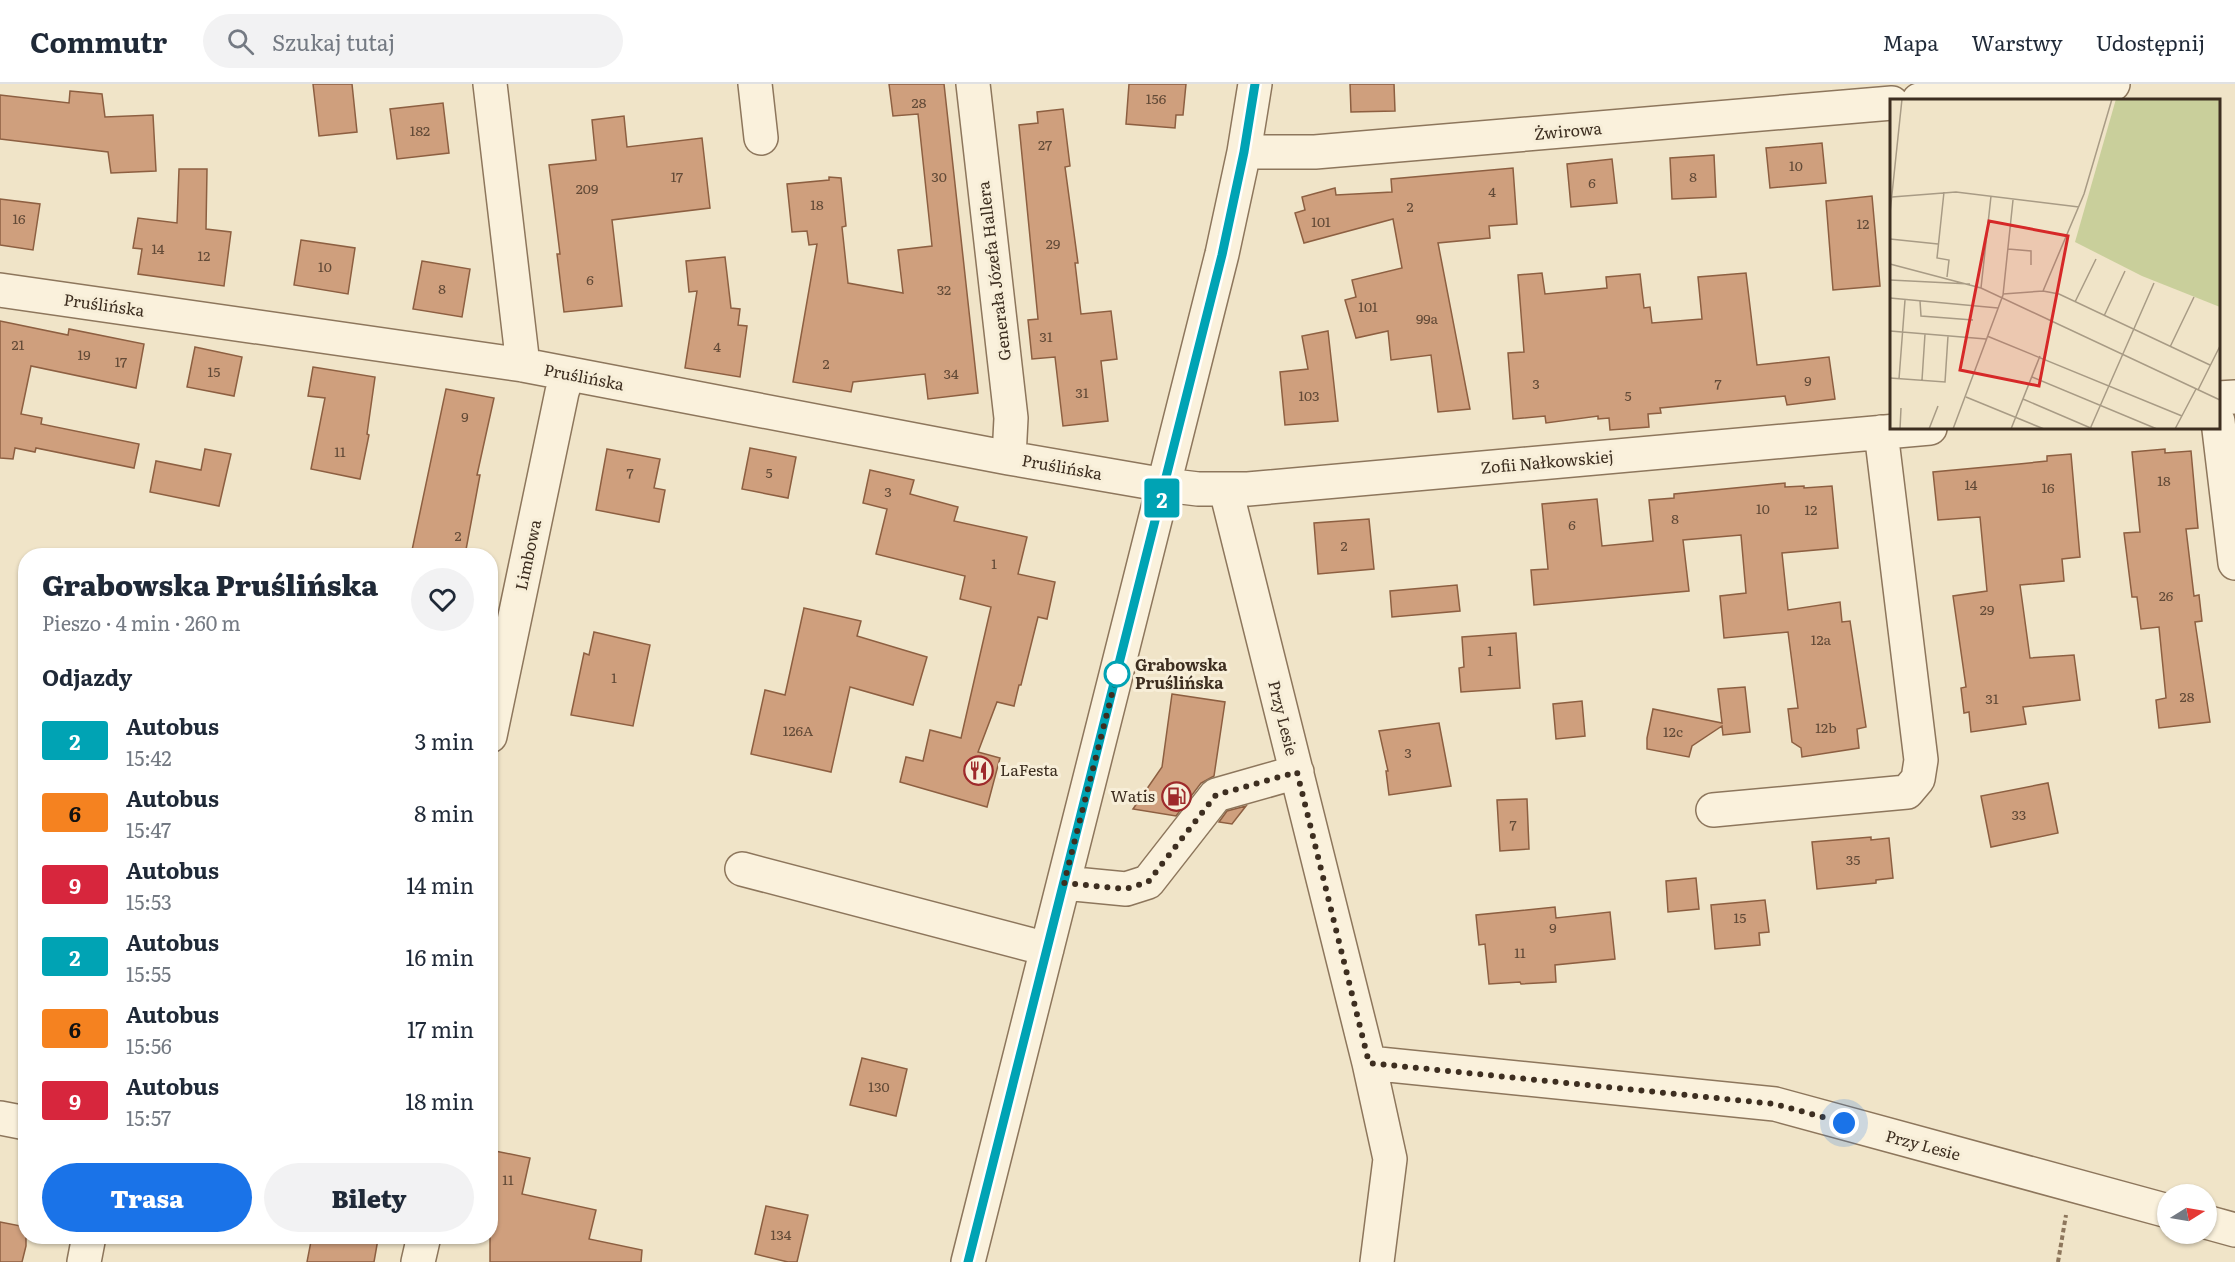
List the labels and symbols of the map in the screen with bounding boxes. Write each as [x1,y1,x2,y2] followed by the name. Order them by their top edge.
[1146,88,1167,108] house number: 156
[912,92,927,112] house number: 28
[1890,99,2220,429] inset map
[1533,115,1603,145] street label: Żwirowa
[410,120,430,140] house number: 182
[1038,134,1052,154] house number: 27
[1789,155,1803,175] house number: 10
[671,166,683,186] house number: 17
[931,166,947,186] house number: 30
[1689,166,1697,186] house number: 8
[1588,172,1596,192] house number: 6
[576,178,598,198] house number: 209
[970,180,1016,362] street label: Generała Józefa Hallera
[1488,181,1496,201] house number: 4
[810,194,824,214] house number: 18
[1406,196,1414,216] house number: 2
[12,208,26,228] house number: 16
[1311,211,1331,231] house number: 101
[1857,213,1869,233] house number: 12
[1046,233,1060,253] house number: 29
[152,238,165,258] house number: 14
[198,245,210,265] house number: 12
[318,256,332,276] house number: 10
[586,269,594,289] house number: 6
[438,278,446,298] house number: 8
[937,279,951,299] house number: 32
[62,286,146,322] street label: Pruślińska
[1358,296,1378,316] house number: 101
[1416,308,1439,328] house number: 99a
[1039,326,1053,346] house number: 31
[12,334,25,354] house number: 21
[713,336,721,356] house number: 4
[77,344,91,364] house number: 19
[115,351,127,371] house number: 17
[822,353,830,373] house number: 2
[542,356,627,396] street label: Pruślińska
[208,361,220,381] house number: 15
[943,363,959,383] house number: 34
[1804,370,1812,390] house number: 9
[1532,373,1540,393] house number: 3
[1714,373,1722,393] house number: 7
[1075,382,1089,402] house number: 31
[1298,385,1320,405] house number: 103
[1624,385,1632,405] house number: 5
[461,406,469,426] house number: 9
[334,441,346,461] house number: 11
[1479,443,1614,479] street label: Zofii Nałkowskiej
[1020,447,1105,485] street label: Pruślińska
[626,462,634,482] house number: 7
[765,462,773,482] house number: 5
[2157,470,2171,490] house number: 18
[1965,474,1978,494] house number: 14
[2041,477,2055,497] house number: 16
[1142,478,1182,518] line badge: 2
[884,481,892,501] house number: 3
[1756,498,1770,518] house number: 10
[1805,499,1817,519] house number: 12
[1671,508,1679,528] house number: 8
[1568,514,1576,534] house number: 6
[508,517,546,592] street label: Limbowa
[454,525,462,545] house number: 2
[1340,535,1348,555] house number: 2
[991,553,997,573] house number: 1
[2159,585,2174,605] house number: 26
[1980,599,1994,619] house number: 29
[1811,629,1832,649] house number: 12a
[1487,640,1493,660] house number: 1
[1135,652,1228,694] place label: Grabowska Pruślińska
[1104,661,1130,687] marker: Grabowska Pruślińska
[611,667,617,687] house number: 1
[1263,678,1305,758] street label: Przy Lesie
[2180,686,2195,706] house number: 28
[1985,688,1999,708] house number: 31
[1815,717,1837,737] house number: 12b
[783,720,814,740] house number: 126A
[1663,721,1683,741] house number: 12c
[1404,742,1412,762] house number: 3
[963,754,995,786] restaurant icon: LaFesta
[1000,757,1058,781] place label: LaFesta
[1160,780,1192,812] fuel station icon: Watis
[1111,783,1155,807] place label: Watis
[2012,804,2026,824] house number: 33
[1509,814,1517,834] house number: 7
[1846,849,1860,869] house number: 35
[1734,907,1746,927] house number: 15
[1549,917,1557,937] house number: 9
[1514,942,1526,962] house number: 11
[868,1076,890,1096] house number: 130
[1829,1108,1859,1138] your location
[1883,1123,1963,1166] street label: Przy Lesie
[502,1169,514,1189] house number: 11
[2157,1184,2217,1244] north arrow
[771,1224,792,1244] house number: 134

